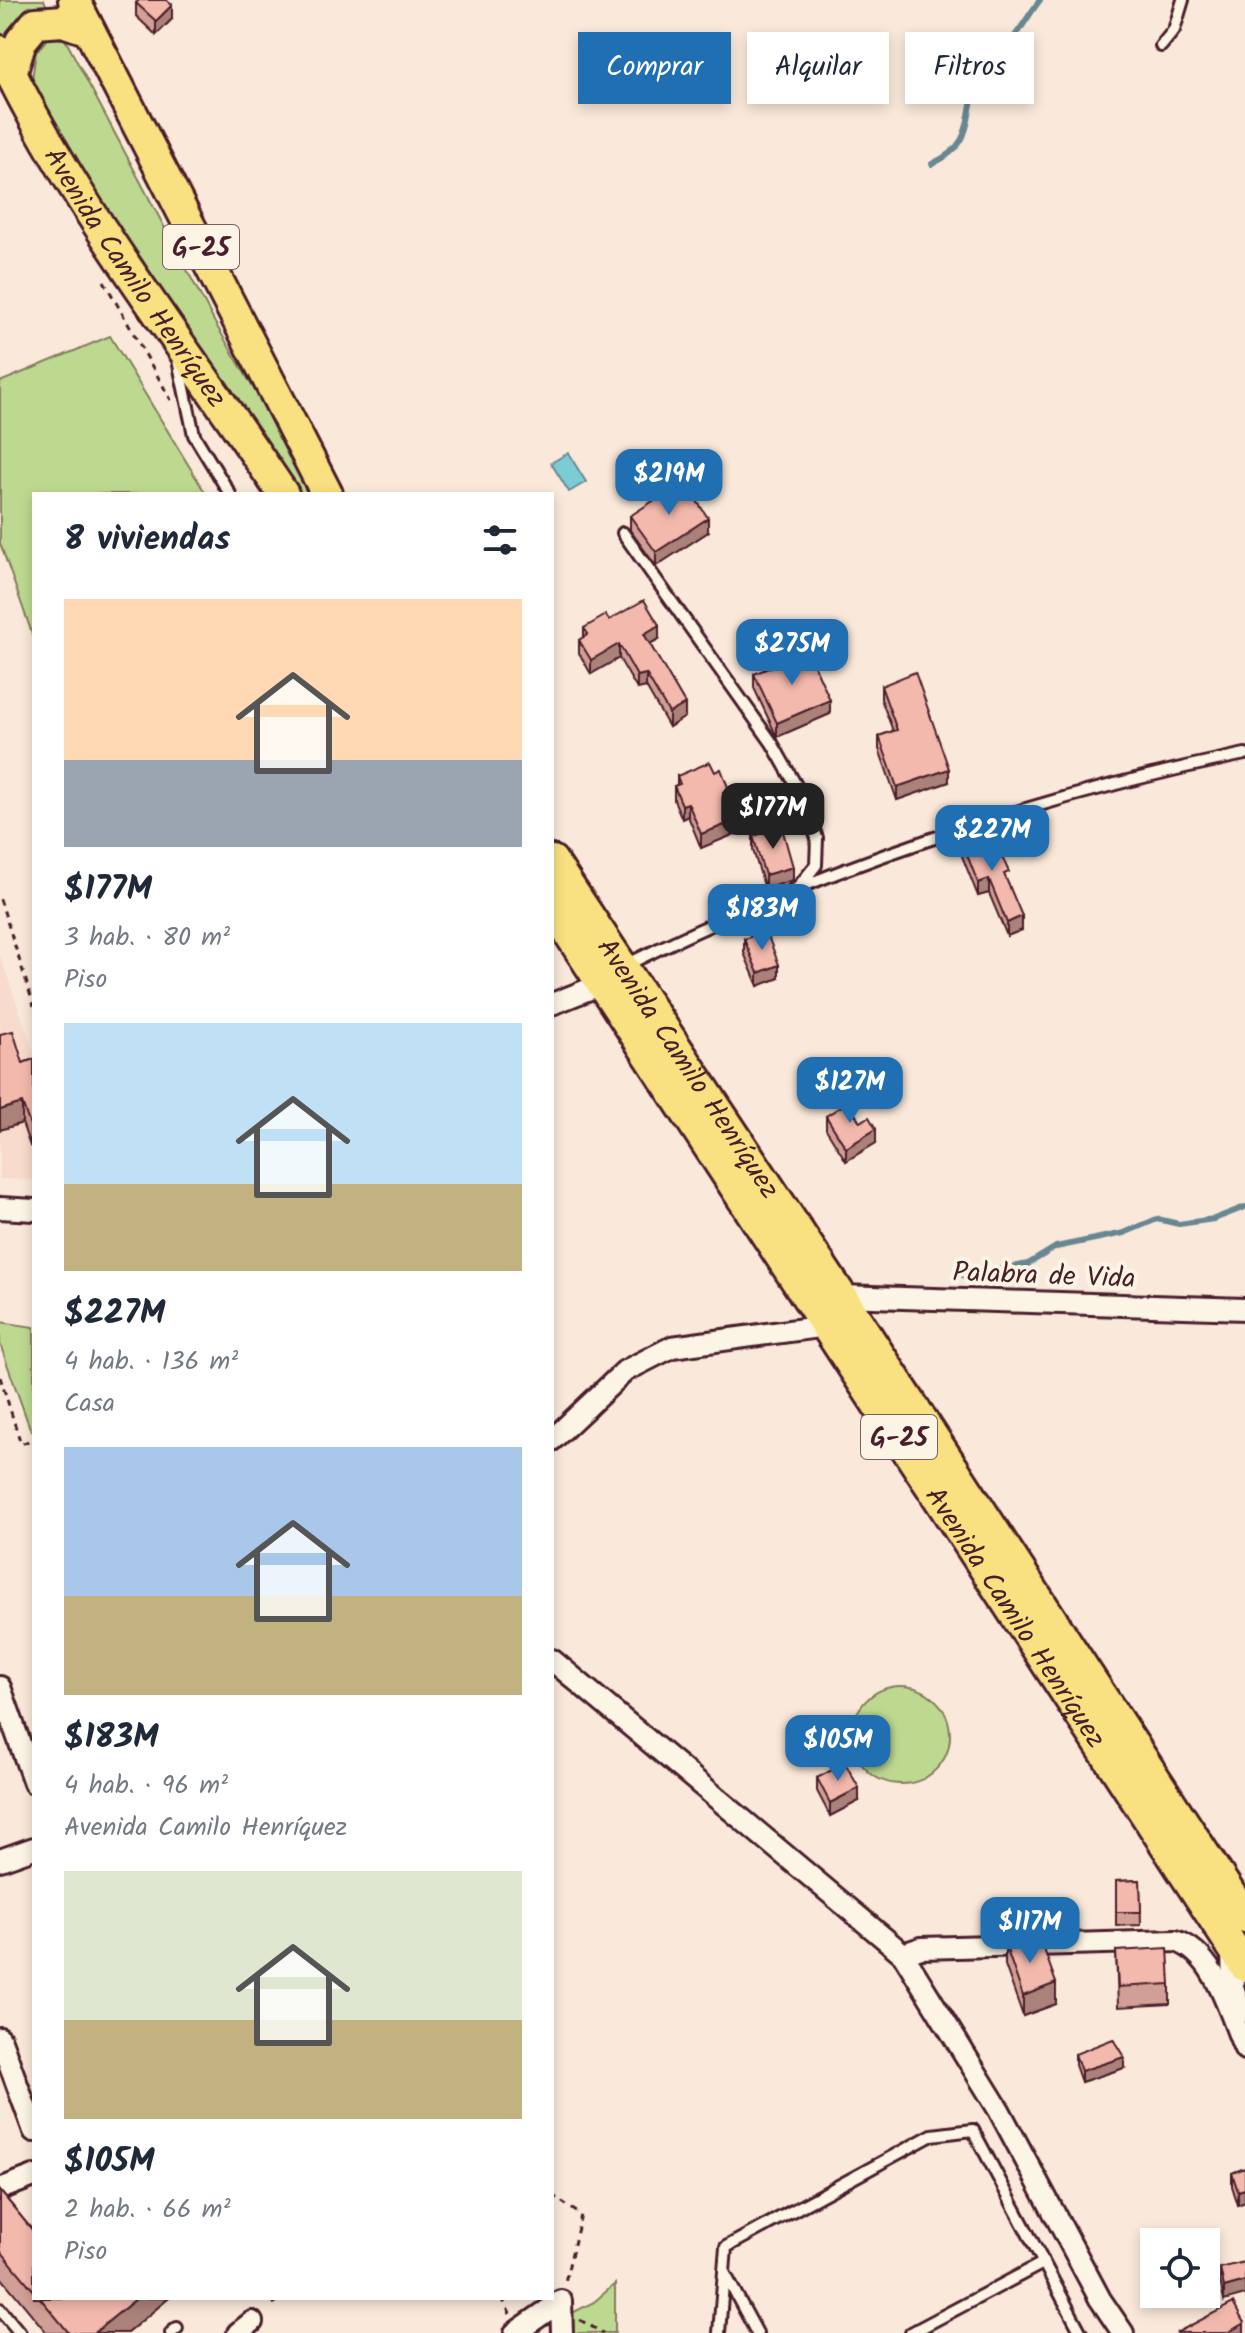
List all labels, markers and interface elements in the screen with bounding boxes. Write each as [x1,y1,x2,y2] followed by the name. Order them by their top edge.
[578,32,731,104] chip: Comprar
[747,32,889,104] chip: Alquilar
[905,32,1034,104] chip: Filtros
[30,139,237,418] street label: Avenida Camilo Henríquez
[163,225,239,269] road number: G-25
[613,449,725,517] pin: $219M
[633,454,705,496] text: $219M
[64,513,231,567] text: 8 viviendas
[478,518,522,562] icon: filters
[736,619,848,687] pin: $275M
[754,624,830,666] text: $275M
[221,651,365,795] icon: home
[717,783,829,851] pin: $177M
[739,788,807,830] text: $177M
[936,805,1048,873] pin: $227M
[953,810,1031,852] text: $227M
[64,863,152,917] text: $177M
[706,884,818,952] pin: $183M
[726,889,798,931] text: $183M
[64,917,230,959] text: 3 hab. · 80 m²
[584,929,790,1208] street label: Avenida Camilo Henríquez
[64,959,107,1001] text: Piso
[794,1057,906,1125] pin: $127M
[815,1062,885,1104] text: $127M
[221,1075,365,1219] icon: home
[952,1251,1136,1302] street label: Palabra de Vida
[64,1287,166,1341] text: $227M
[64,1341,238,1383] text: 4 hab. · 136 m²
[64,1383,115,1425] text: Casa
[861,1415,937,1459] road number: G-25
[912,1478,1117,1758] street label: Avenida Camilo Henríquez
[221,1499,365,1643] icon: home
[64,1711,159,1765] text: $183M
[782,1715,894,1783] pin: $105M
[803,1720,873,1762] text: $105M
[64,1765,228,1807] text: 4 hab. · 96 m²
[64,1807,347,1849] text: Avenida Camilo Henríquez
[974,1897,1086,1965] pin: $117M
[998,1902,1062,1944] text: $117M
[221,1923,365,2067] icon: home
[64,2135,155,2189] text: $105M
[64,2189,231,2231] text: 2 hab. · 66 m²
[1140,2228,1220,2308] map controls
[1140,2228,1220,2308] button: locate
[64,2231,107,2273] text: Piso

